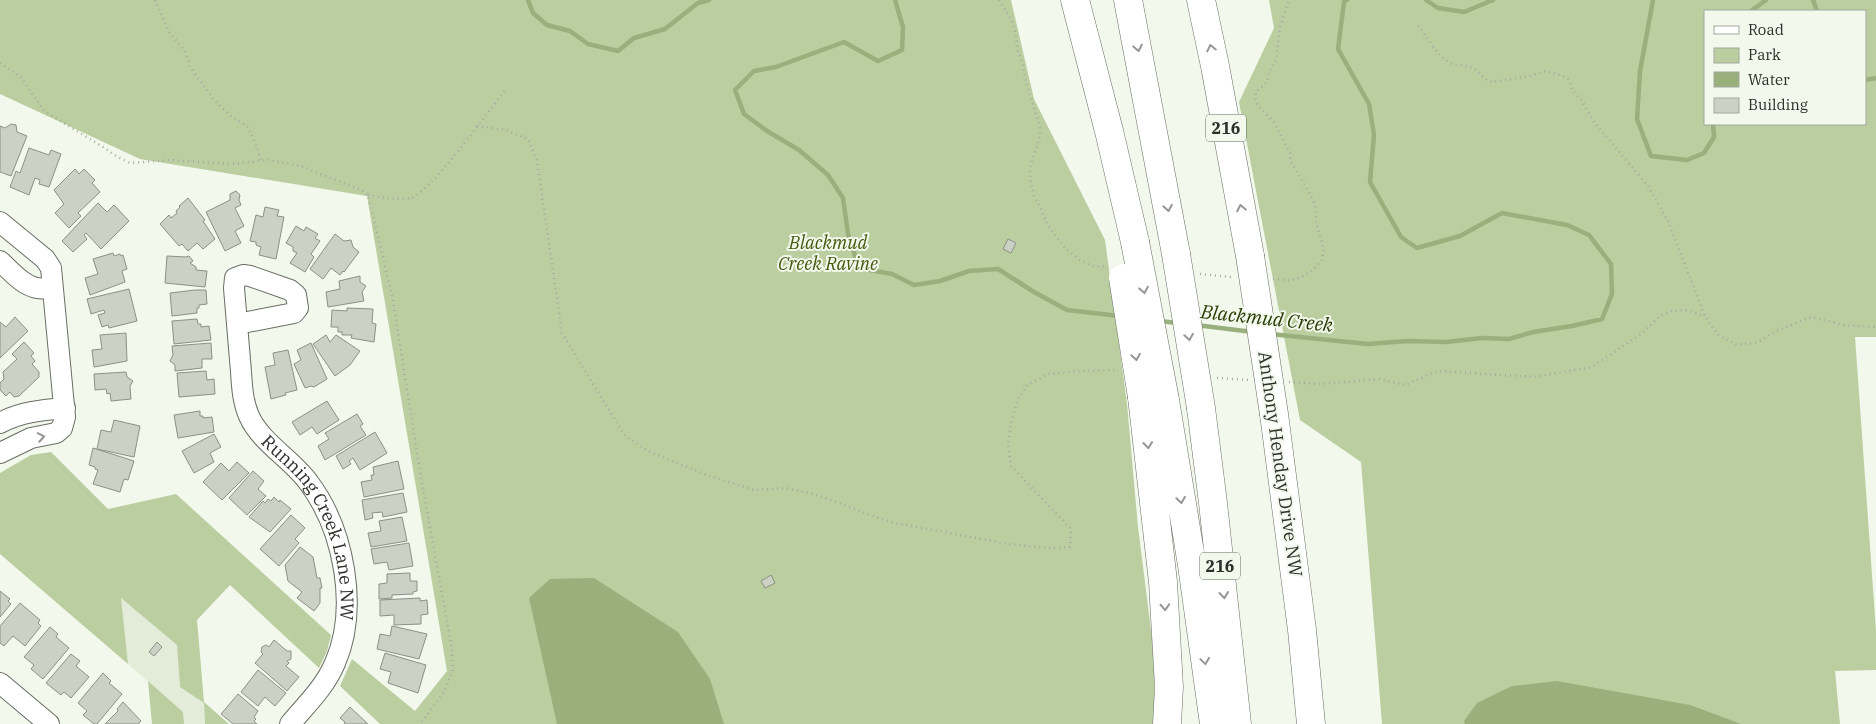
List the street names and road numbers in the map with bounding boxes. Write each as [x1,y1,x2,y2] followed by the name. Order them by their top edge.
[1206,115,1246,142] road number: 216
[1253,350,1308,579] street label: Anthony Henday Drive NW
[257,430,359,621] street label: Running Creek Lane NW
[1200,552,1240,580] road number: 216

